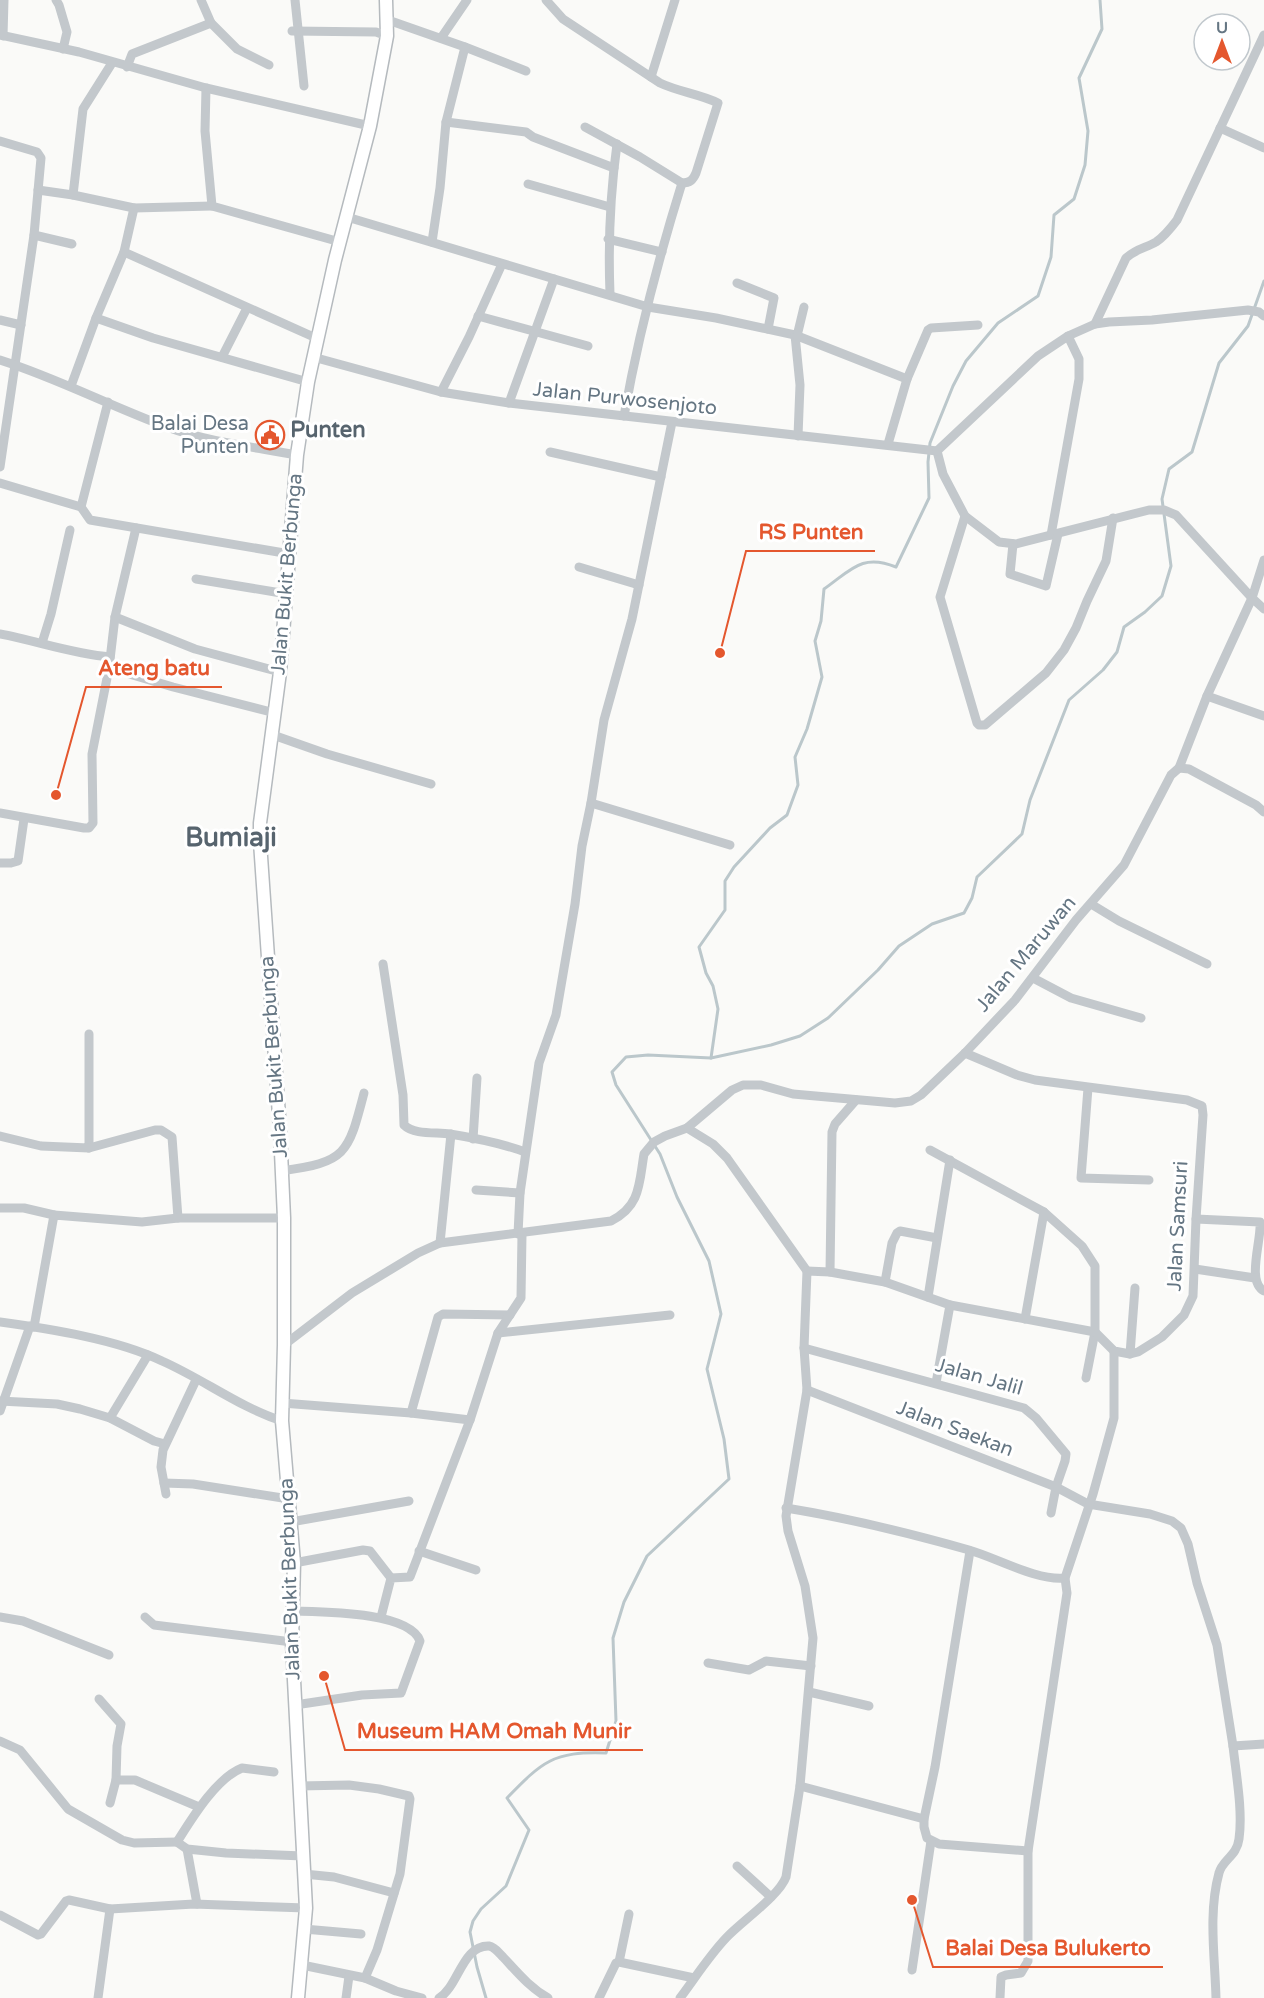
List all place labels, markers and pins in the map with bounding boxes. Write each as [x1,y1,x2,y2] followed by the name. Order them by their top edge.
[151,412,249,459] place label: Balai Desa Punten
[254,419,286,451] public building icon: Balai Desa Punten
[746,512,875,551] callout: RS Punten
[86,648,222,687] callout: Ateng batu
[345,1711,643,1750] callout: Museum HAM Omah Munir
[933,1928,1163,1967] callout: Balai Desa Bulukerto

